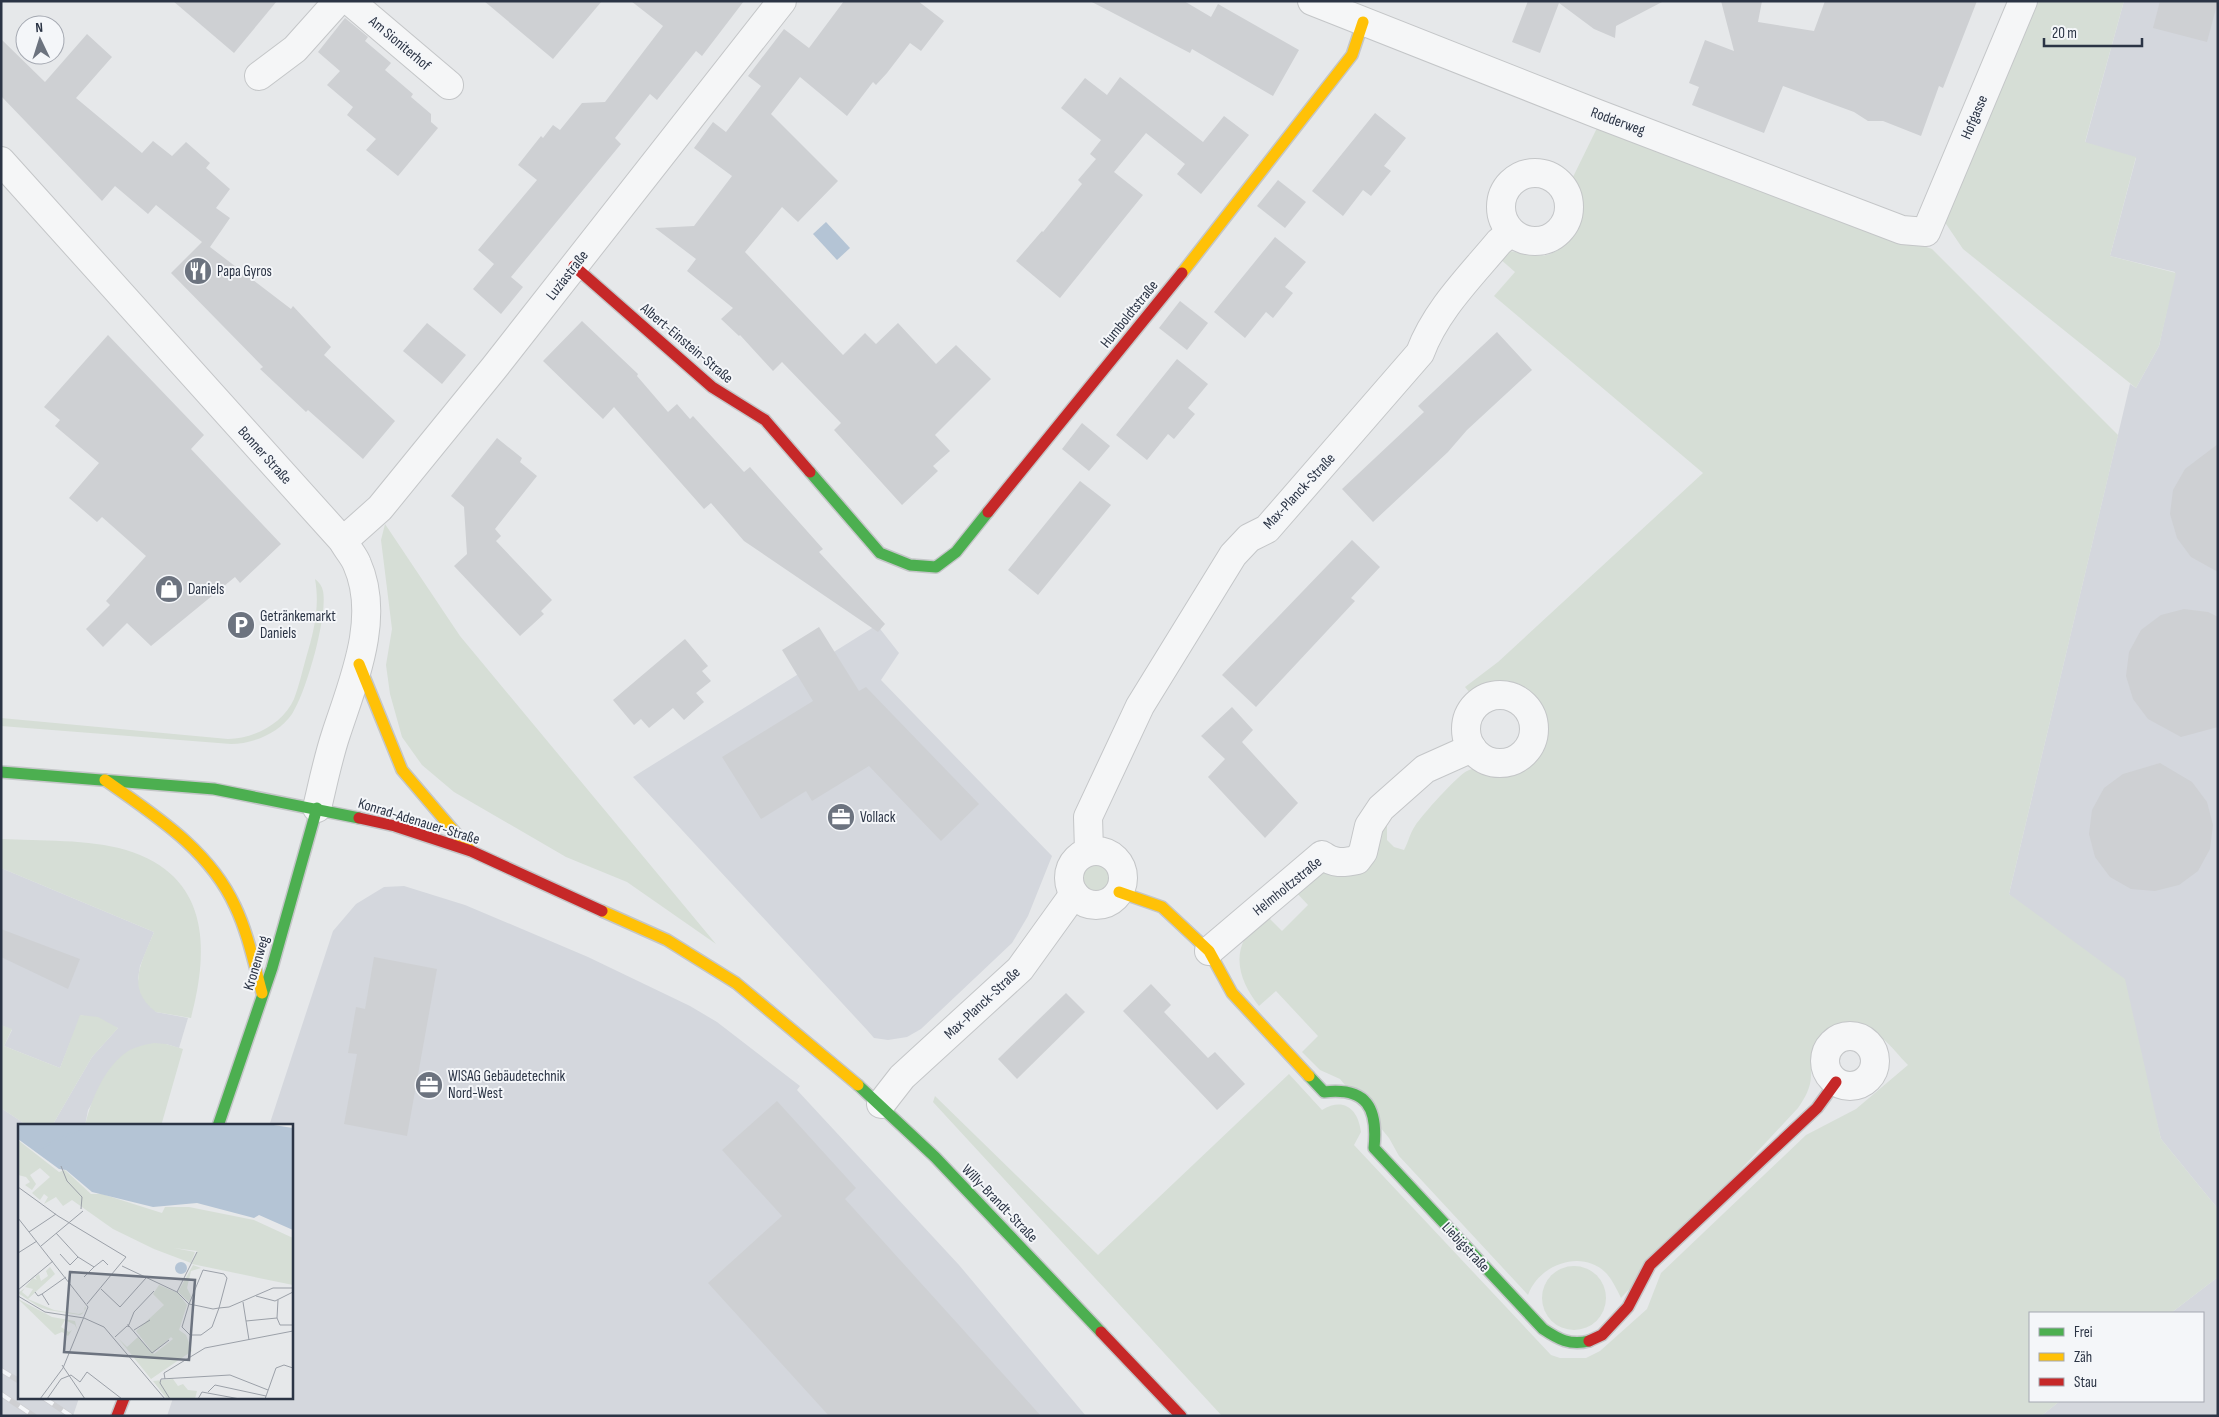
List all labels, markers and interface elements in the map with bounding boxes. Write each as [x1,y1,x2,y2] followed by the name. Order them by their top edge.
[364,11,435,75] street label: Am Sioniterhof
[15,15,65,65] north arrow
[2044,15,2142,47] scale bar
[35,19,43,36] text: N
[2052,24,2077,43] text: 20 m
[1957,92,1992,142] street label: Hofgasse
[1588,103,1648,140] street label: Rodderweg
[542,247,593,304] street label: Luziastraße
[183,256,213,286] restaurant icon: Papa Gyros
[217,262,272,281] place label: Papa Gyros
[1096,277,1162,352] street label: Humboldtstraße
[636,298,737,388] street label: Albert-Einstein-Straße
[234,422,296,488] street label: Bonner Straße
[1259,449,1340,533] street label: Max-Planck-Straße
[154,574,184,604] shop icon: Daniels
[188,580,224,599] place label: Daniels
[260,607,336,643] place label: Getränkemarkt Daniels
[226,610,256,640] parking icon: Getränkemarkt Daniels
[356,794,482,849] street label: Konrad-Adenauer-Straße
[826,802,856,832] office icon: Vollack
[860,808,896,827] place label: Vollack
[1249,853,1326,920] street label: Helmholtzstraße
[239,933,274,993] street label: Kronenweg
[940,963,1024,1044] street label: Max-Planck-Straße
[448,1067,566,1103] place label: WISAG Gebäudetechnik Nord-West
[414,1070,444,1100] office icon: WISAG Gebäudetechnik Nord-West
[18,1124,292,1400] inset map
[958,1160,1042,1246] street label: Willy-Brandt-Straße
[1438,1218,1494,1276] street label: Liebigstraße
[2029,1312,2204,1402] legend
[2074,1323,2093,1342] text: Frei
[2074,1348,2092,1367] text: Zäh
[2074,1373,2097,1392] text: Stau

